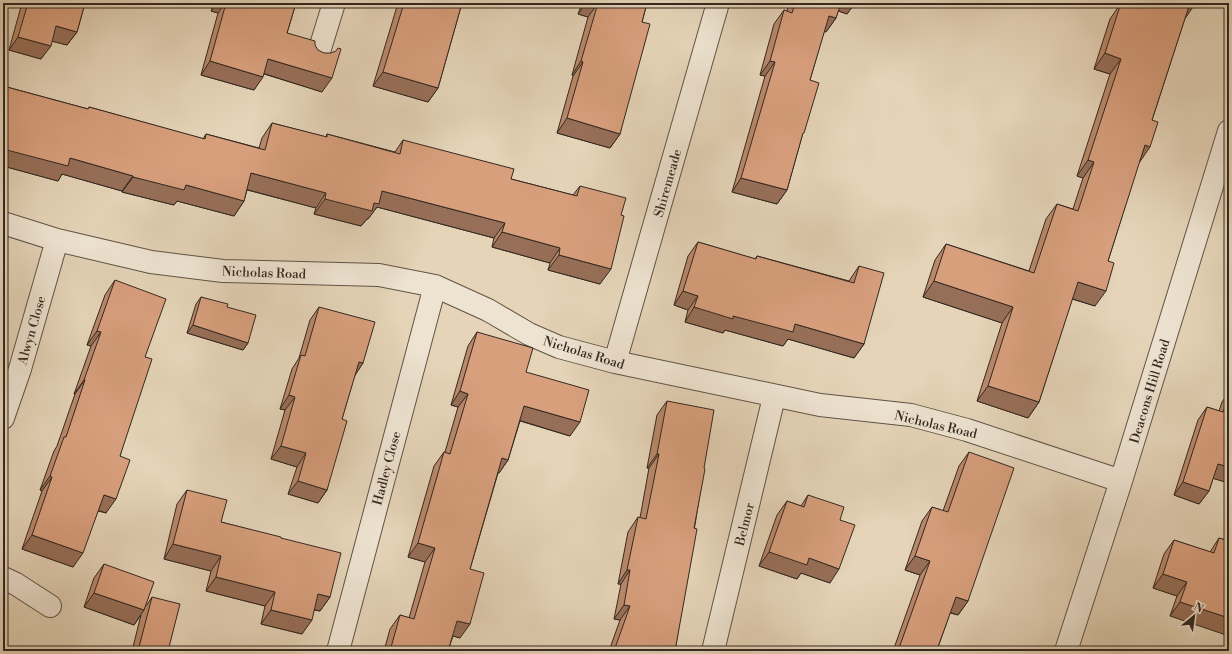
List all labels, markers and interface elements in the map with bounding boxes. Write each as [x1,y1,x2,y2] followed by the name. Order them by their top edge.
[651,147,685,219] street label: Shiremeade
[221,264,307,282] street label: Nicholas Road
[14,294,50,367] street label: Alwyn Close
[541,333,627,373] street label: Nicholas Road
[1126,337,1174,445] street label: Deacons Hill Road
[893,408,979,442] street label: Nicholas Road
[369,429,405,507] street label: Hadley Close
[732,501,758,548] street label: Belmor
[1174,596,1214,636] north arrow
[1191,600,1206,617] text: N

